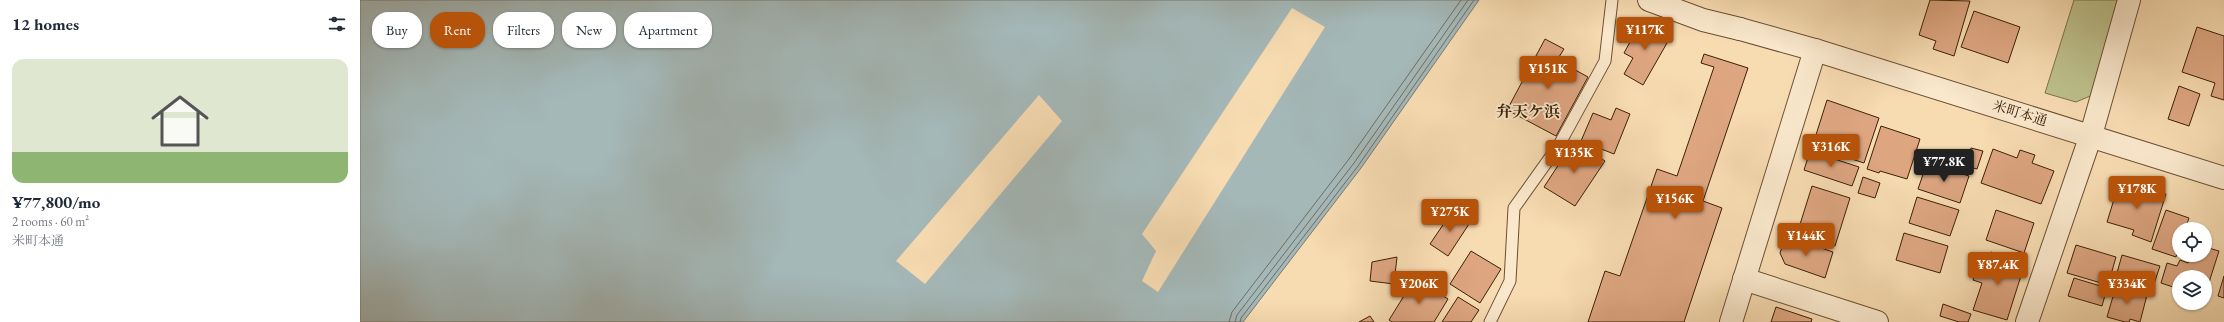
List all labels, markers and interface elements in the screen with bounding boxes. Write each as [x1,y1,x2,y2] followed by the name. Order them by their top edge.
[372,12,422,48] chip: Buy
[430,12,485,48] chip: Rent
[493,12,554,48] chip: Filters
[562,12,616,48] chip: New
[624,12,712,48] chip: Apartment
[12,13,79,35] text: 12 homes
[326,13,348,35] icon: filters
[1617,17,1673,51] pin: ¥117K
[1625,21,1665,38] text: ¥117K
[1520,56,1576,90] pin: ¥151K
[1528,60,1568,77] text: ¥151K
[144,85,216,157] icon: home
[1991,96,2049,130] street label: 米町本通
[1496,101,1560,122] district label: 弁天ケ浜
[1803,134,1859,168] pin: ¥316K
[1811,138,1851,155] text: ¥316K
[1546,140,1602,174] pin: ¥135K
[1554,144,1594,161] text: ¥135K
[1911,149,1977,183] pin: ¥77.8K
[1923,153,1965,170] text: ¥77.8K
[2109,176,2165,210] pin: ¥178K
[2117,180,2157,197] text: ¥178K
[1647,186,1703,220] pin: ¥156K
[1655,190,1695,207] text: ¥156K
[12,191,100,213] text: ¥77,800/mo
[1422,199,1478,233] pin: ¥275K
[1430,203,1470,220] text: ¥275K
[12,213,89,230] text: 2 rooms · 60 m²
[2172,222,2212,310] map controls
[2172,222,2212,262] button: locate
[1778,223,1834,257] pin: ¥144K
[1786,227,1826,244] text: ¥144K
[12,232,64,249] text: 米町本通
[1965,252,2031,286] pin: ¥87.4K
[1977,256,2019,273] text: ¥87.4K
[2172,270,2212,310] button: layers
[1391,271,1447,305] pin: ¥206K
[2099,271,2155,305] pin: ¥334K
[1399,275,1439,292] text: ¥206K
[2107,275,2147,292] text: ¥334K

